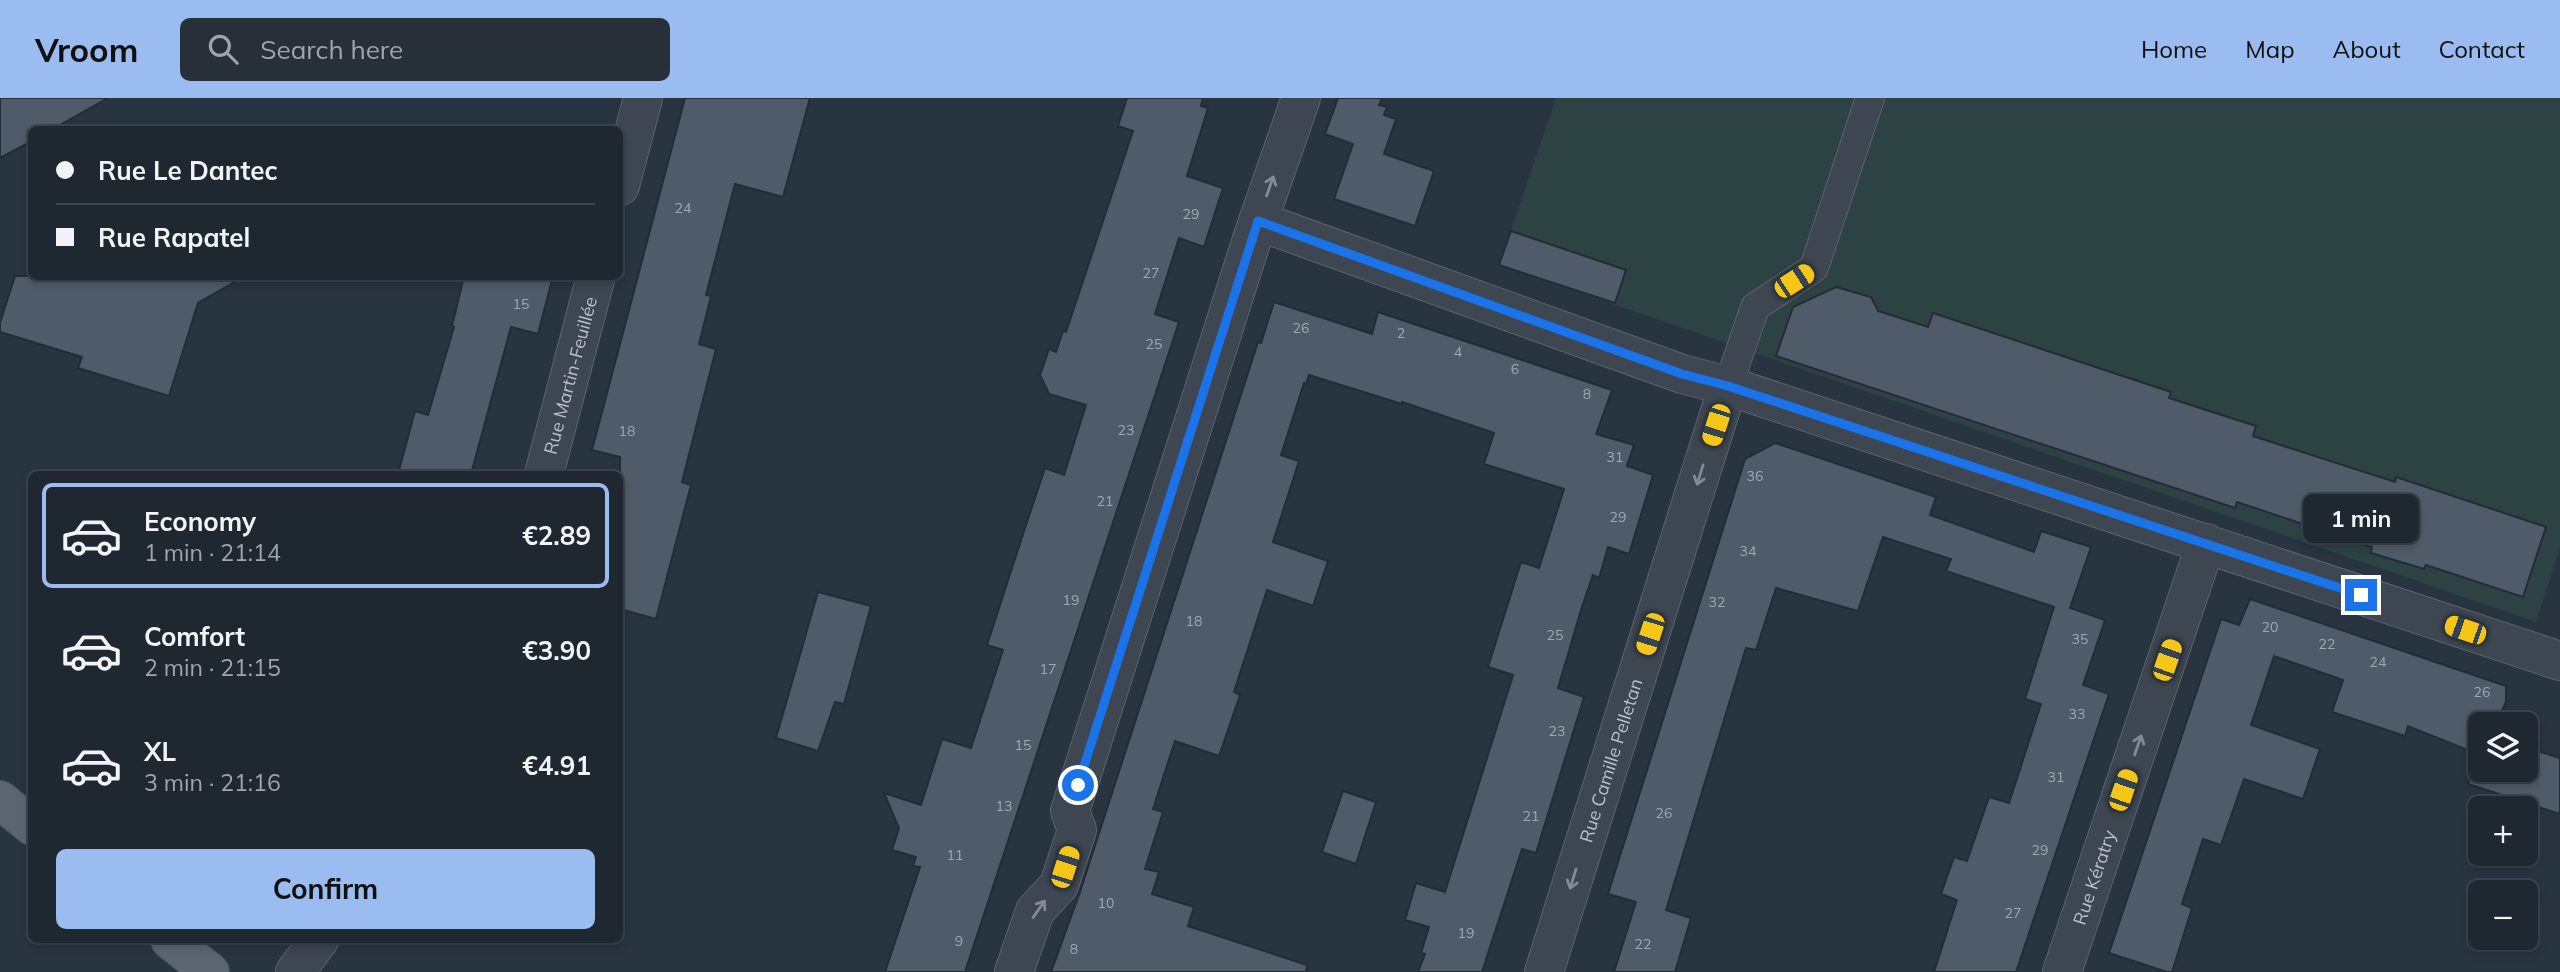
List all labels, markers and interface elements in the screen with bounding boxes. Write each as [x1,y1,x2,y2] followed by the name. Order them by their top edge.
[180,18,670,81] search box
[35,29,138,70] text: Vroom
[204,30,242,68] icon: search
[260,33,403,66] text: Search here
[2141,34,2207,64] text: Home
[2245,34,2295,64] text: Map
[2333,34,2401,64] text: About
[2439,34,2525,64] text: Contact
[98,154,278,187] text: Rue Le Dantec
[1265,175,1277,197] one-way arrow
[675,199,692,217] house number: 24
[1183,205,1199,223] house number: 29
[98,221,250,254] text: Rue Rapatel
[1771,261,1818,301] car
[1143,264,1159,282] house number: 27
[538,294,602,457] street label: Rue Martin-Feuillée
[513,295,529,313] house number: 15
[1293,319,1309,337] house number: 26
[1397,324,1405,342] house number: 2
[1146,335,1162,353] house number: 25
[1454,343,1463,361] house number: 4
[1511,360,1519,378] house number: 6
[1583,385,1591,403] house number: 8
[1700,402,1733,448] car
[1118,421,1134,439] house number: 23
[619,422,635,440] house number: 18
[1607,448,1623,466] house number: 31
[1693,463,1706,485] one-way arrow
[1747,467,1763,485] house number: 36
[1097,492,1113,510] house number: 21
[2303,494,2419,542] callout: 1 min
[60,504,123,567] icon: car
[2331,504,2391,533] text: 1 min
[144,505,256,538] text: Economy
[1610,508,1626,526] house number: 29
[522,519,591,552] text: €2.89
[144,538,281,567] text: 1 min · 21:14
[1740,542,1757,560] house number: 34
[2345,579,2377,611] route end
[1063,591,1079,609] house number: 19
[1709,593,1725,611] house number: 32
[1634,611,1667,657] car
[1186,612,1202,630] house number: 18
[2442,613,2489,647] car
[2262,618,2278,636] house number: 20
[60,619,123,682] icon: car
[144,620,245,653] text: Comfort
[1547,626,1563,644] house number: 25
[2072,630,2088,648] house number: 35
[522,634,591,667] text: €3.90
[2319,635,2335,653] house number: 22
[2151,637,2184,683] car
[144,653,281,682] text: 2 min · 21:15
[2370,653,2387,671] house number: 24
[1040,660,1056,678] house number: 17
[1574,675,1647,845] street label: Rue Camille Pelletan
[2474,683,2490,701] house number: 26
[2069,705,2085,723] house number: 33
[2468,712,2538,950] map controls
[2468,712,2538,782] button: layers
[1549,722,1565,740] house number: 23
[60,734,123,797] icon: car
[2133,734,2145,756] one-way arrow
[144,735,176,768] text: XL
[1015,736,1031,754] house number: 15
[522,749,591,782] text: €4.91
[2107,767,2140,813] car
[144,768,281,797] text: 3 min · 21:16
[2048,768,2064,786] house number: 31
[1062,769,1094,801] route start
[2468,796,2538,866] button: +
[996,797,1012,815] house number: 13
[1656,804,1672,822] house number: 26
[1523,807,1539,825] house number: 21
[2067,826,2121,928] street label: Rue Kératry
[2032,841,2048,859] house number: 29
[1049,844,1082,890] car
[947,846,963,864] house number: 11
[56,849,595,929] button: Confirm
[1566,867,1579,889] one-way arrow
[2468,880,2538,950] button: −
[1098,894,1114,912] house number: 10
[1032,900,1046,919] one-way arrow
[2005,904,2021,922] house number: 27
[1458,924,1474,942] house number: 19
[955,932,963,950] house number: 9
[1635,935,1651,953] house number: 22
[1070,940,1078,958] house number: 8

